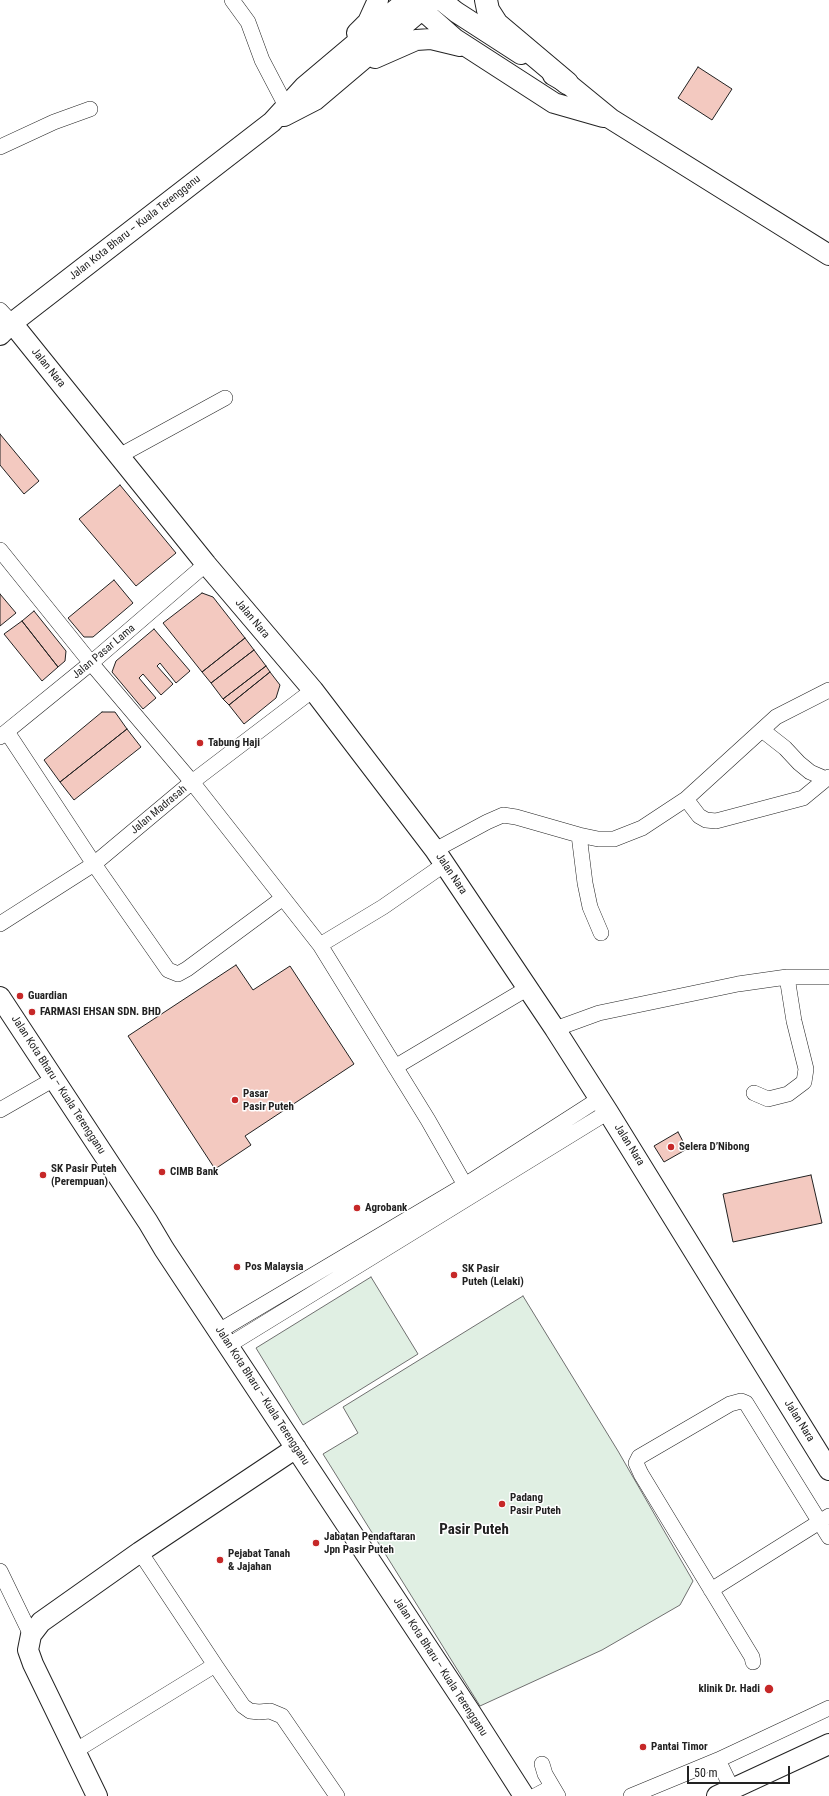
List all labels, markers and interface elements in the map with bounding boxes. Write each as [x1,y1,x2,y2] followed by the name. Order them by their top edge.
[67,173,203,283] street label: Jalan Kota Bharu – Kuala Terengganu
[28,346,68,390] street label: Jalan Nara
[232,597,272,641] street label: Jalan Nara
[70,622,138,682] street label: Jalan Pasar Lama
[208,736,260,750] place label: Tabung Haji
[195,738,205,748] marker: Tabung Haji
[128,783,190,837] street label: Jalan Madrasah
[432,851,470,897] street label: Jalan Nara
[28,989,67,1003] place label: Guardian
[15,991,25,1001] marker: Guardian
[40,1005,161,1019] place label: FARMASI EHSAN SDN. BHD
[27,1007,37,1017] marker: FARMASI EHSAN SDN. BHD
[8,1013,108,1157] street label: Jalan Kota Bharu – Kuala Terengganu
[243,1087,294,1113] place label: Pasar Pasir Puteh
[230,1095,240,1105] marker: Pasar Pasir Puteh
[611,1122,647,1168] street label: Jalan Nara
[679,1140,749,1154] place label: Selera D’Nibong
[666,1142,676,1152] marker: Selera D’Nibong
[51,1162,117,1188] place label: SK Pasir Puteh (Perempuan)
[170,1165,218,1179] place label: CIMB Bank
[157,1167,167,1177] marker: CIMB Bank
[38,1170,48,1180] marker: SK Pasir Puteh (Perempuan)
[365,1201,407,1215] place label: Agrobank
[352,1203,362,1213] marker: Agrobank
[245,1260,303,1274] place label: Pos Malaysia
[232,1262,242,1272] marker: Pos Malaysia
[462,1262,524,1288] place label: SK Pasir Puteh (Lelaki)
[449,1270,459,1280] marker: SK Pasir Puteh (Lelaki)
[212,1324,312,1468] street label: Jalan Kota Bharu – Kuala Terengganu
[781,1398,817,1444] street label: Jalan Nara
[510,1491,561,1517] place label: Padang Pasir Puteh
[497,1499,507,1509] marker: Padang Pasir Puteh
[439,1521,509,1539] district label: Pasir Puteh
[324,1530,415,1556] place label: Jabatan Pendaftaran Jpn Pasir Puteh
[311,1538,321,1548] marker: Jabatan Pendaftaran Jpn Pasir Puteh
[228,1547,290,1573] place label: Pejabat Tanah & Jajahan
[215,1555,225,1565] marker: Pejabat Tanah & Jajahan
[390,1595,490,1739] street label: Jalan Kota Bharu – Kuala Terengganu
[698,1682,760,1696] place label: klinik Dr. Hadi
[763,1683,775,1695] marker: klinik Dr. Hadi
[651,1740,708,1754] place label: Pantai Timor
[638,1742,648,1752] marker: Pantai Timor
[689,1758,792,1784] scale bar
[694,1766,718,1780] text: 50 m

